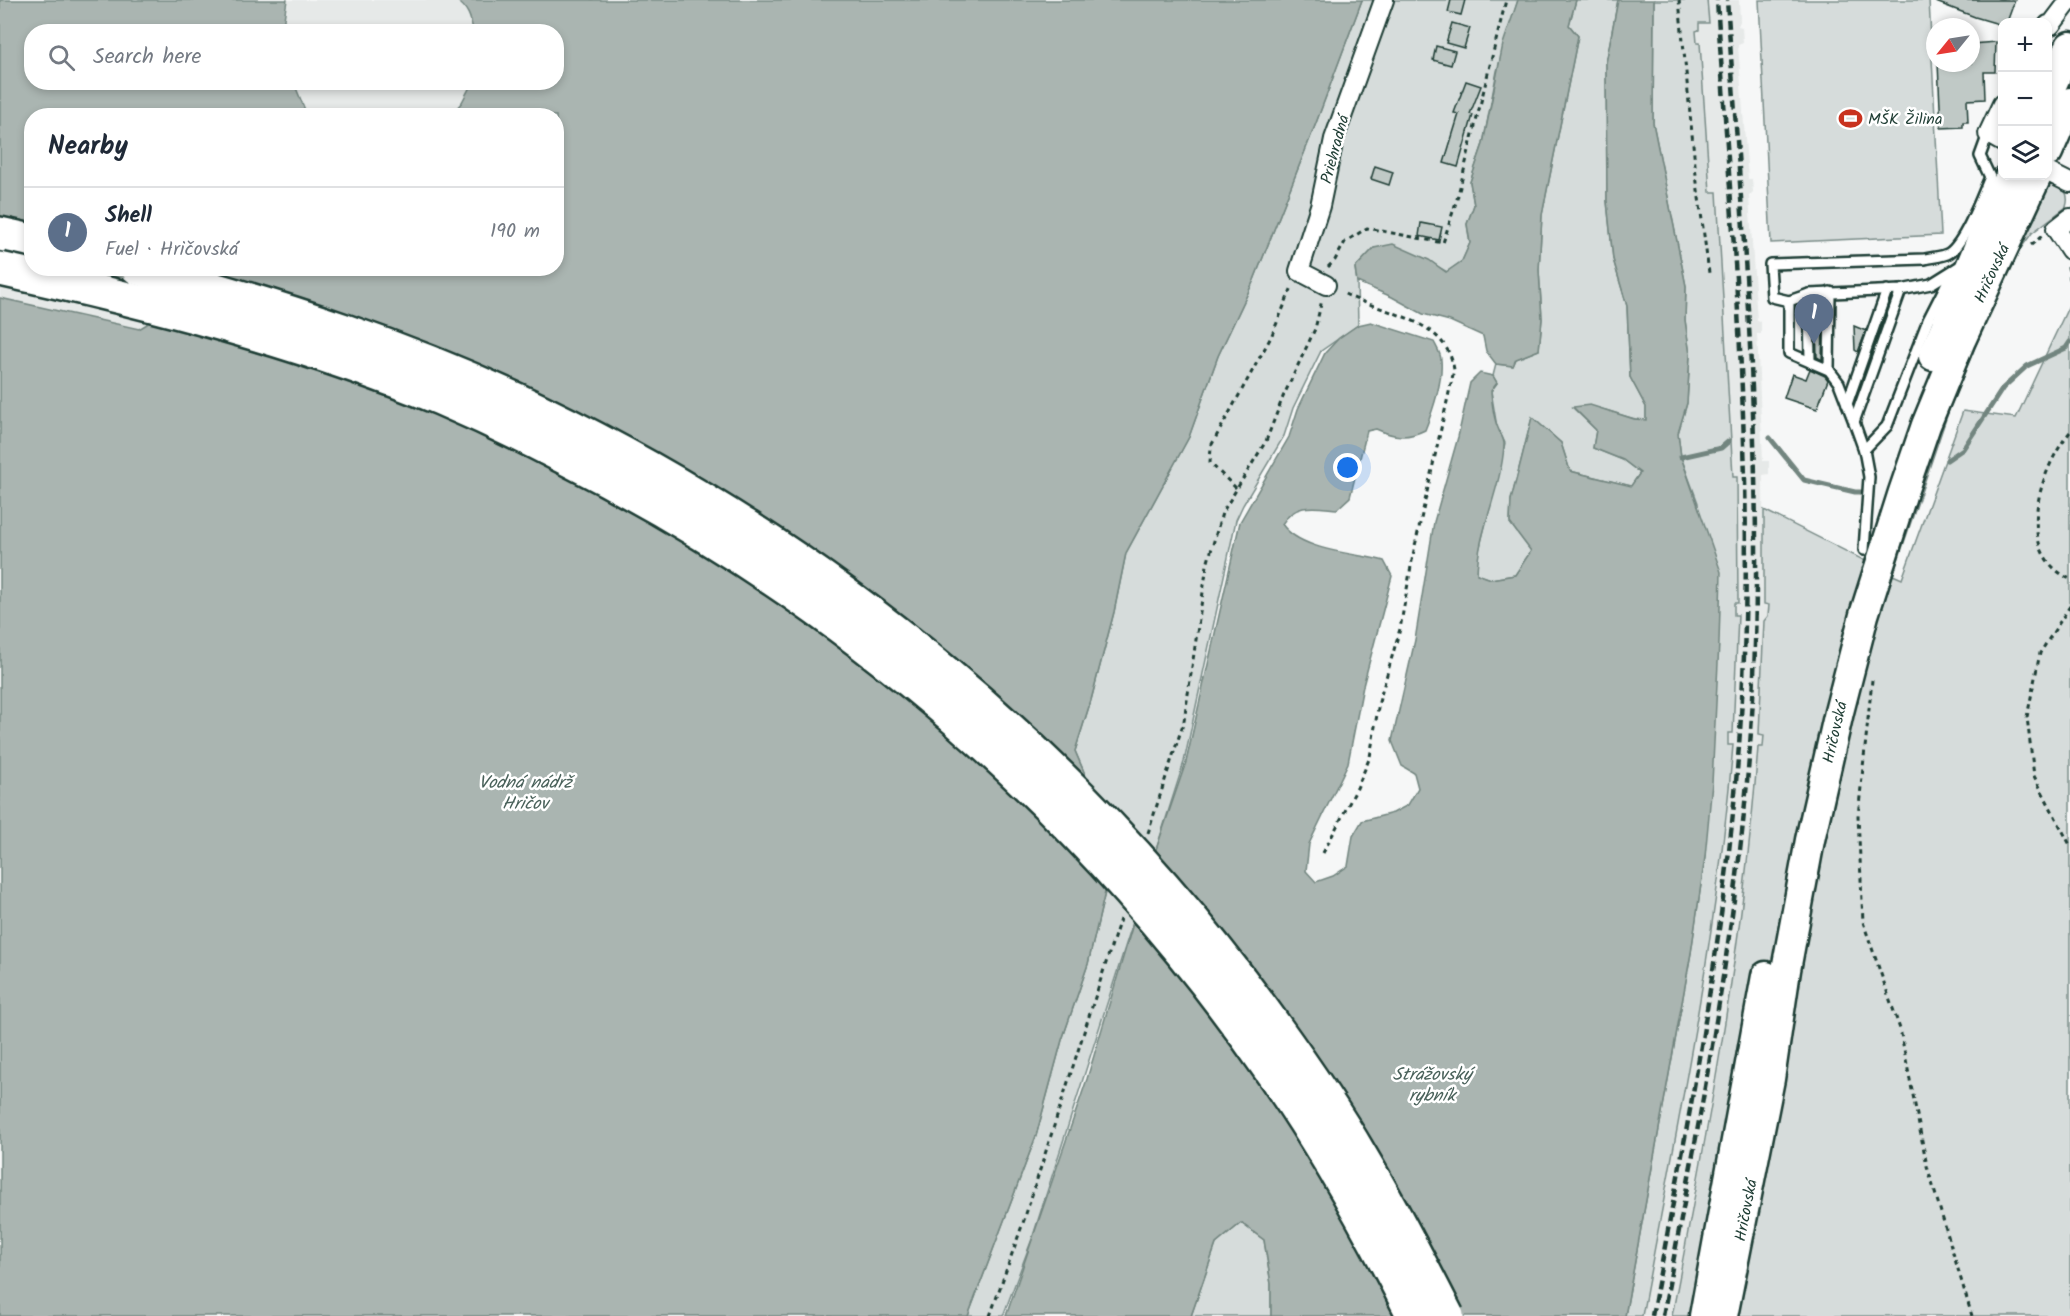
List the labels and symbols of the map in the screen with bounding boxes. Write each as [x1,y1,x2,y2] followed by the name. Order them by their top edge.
[1926,18,1980,72] north arrow
[1837,105,1863,131] sports icon: MŠK Žilina
[1868,107,1942,132] place label: MŠK Žilina
[1314,111,1357,187] street label: Priehradná
[1968,239,2018,307] street label: Hričovská
[1794,294,1834,344] pin: 1
[1333,453,1362,482] your location
[1816,698,1855,766] street label: Hričovská
[479,769,576,819] water label: Vodná nádrž Hričov
[1392,1061,1476,1111] water label: Strážovský rybník
[1728,1176,1765,1244] street label: Hričovská

